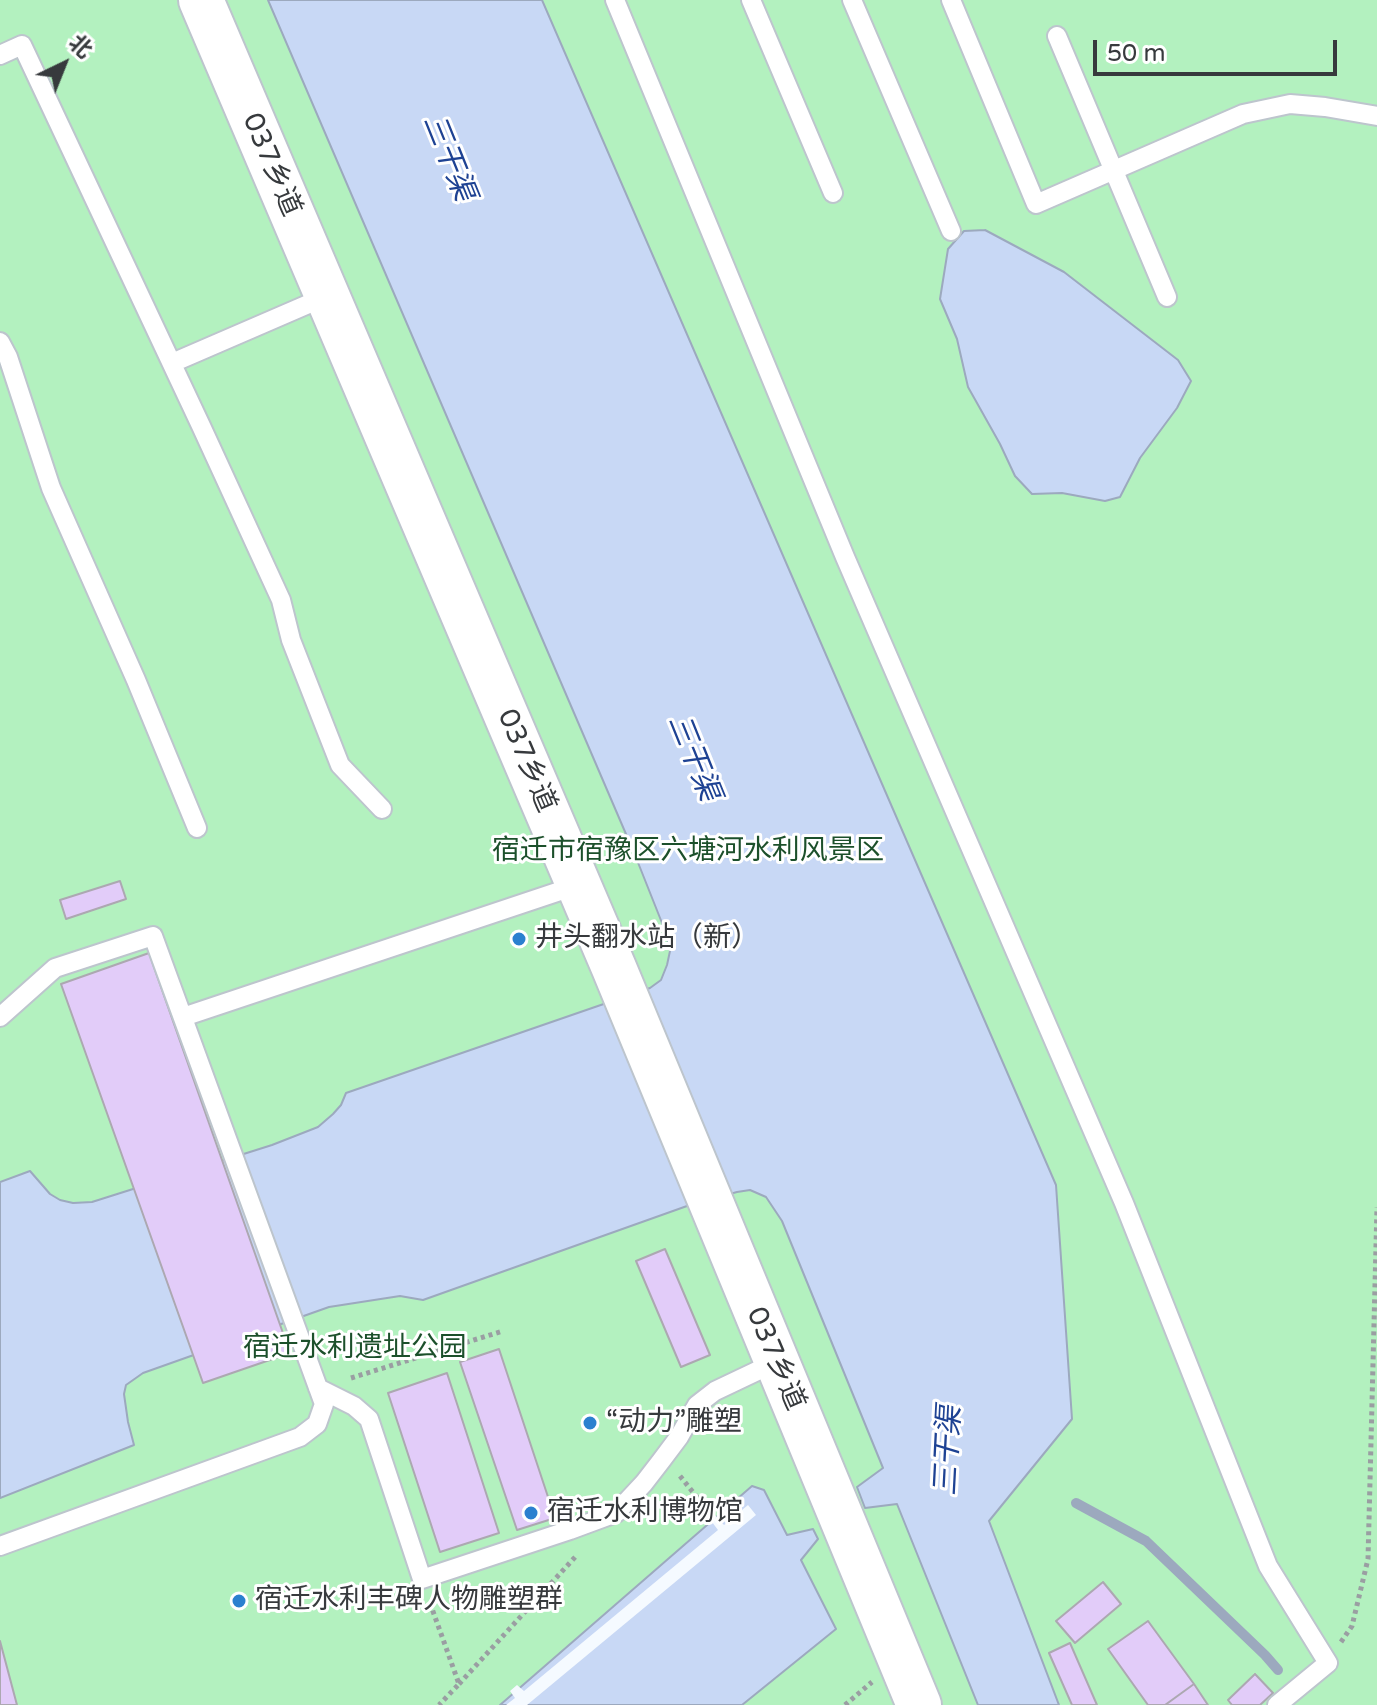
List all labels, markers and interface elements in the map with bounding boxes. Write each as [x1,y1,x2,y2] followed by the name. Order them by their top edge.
[24,24,104,104] north arrow
[1097,24,1341,74] scale bar
[63,29,97,63] text: 北
[1107,39,1165,68] text: 50 m
[234,108,308,222] street label: 037乡道
[414,110,482,206] water label: 三干渠
[489,704,563,818] street label: 037乡道
[659,710,727,806] water label: 三干渠
[492,835,884,869] park label: 宿迁市宿豫区六塘河水利风景区
[535,922,759,956] place label: 井头翻水站（新）
[510,930,528,948] marker: 井头翻水站（新）
[738,1302,812,1416] street label: 037乡道
[243,1332,467,1366] park label: 宿迁水利遗址公园
[929,1405,969,1497] water label: 三干渠
[606,1406,742,1440] place label: “动力”雕塑
[581,1414,599,1432] marker: “动力”雕塑
[547,1496,743,1530] place label: 宿迁水利博物馆
[522,1504,540,1522] marker: 宿迁水利博物馆
[255,1584,563,1618] place label: 宿迁水利丰碑人物雕塑群
[230,1592,248,1610] marker: 宿迁水利丰碑人物雕塑群

